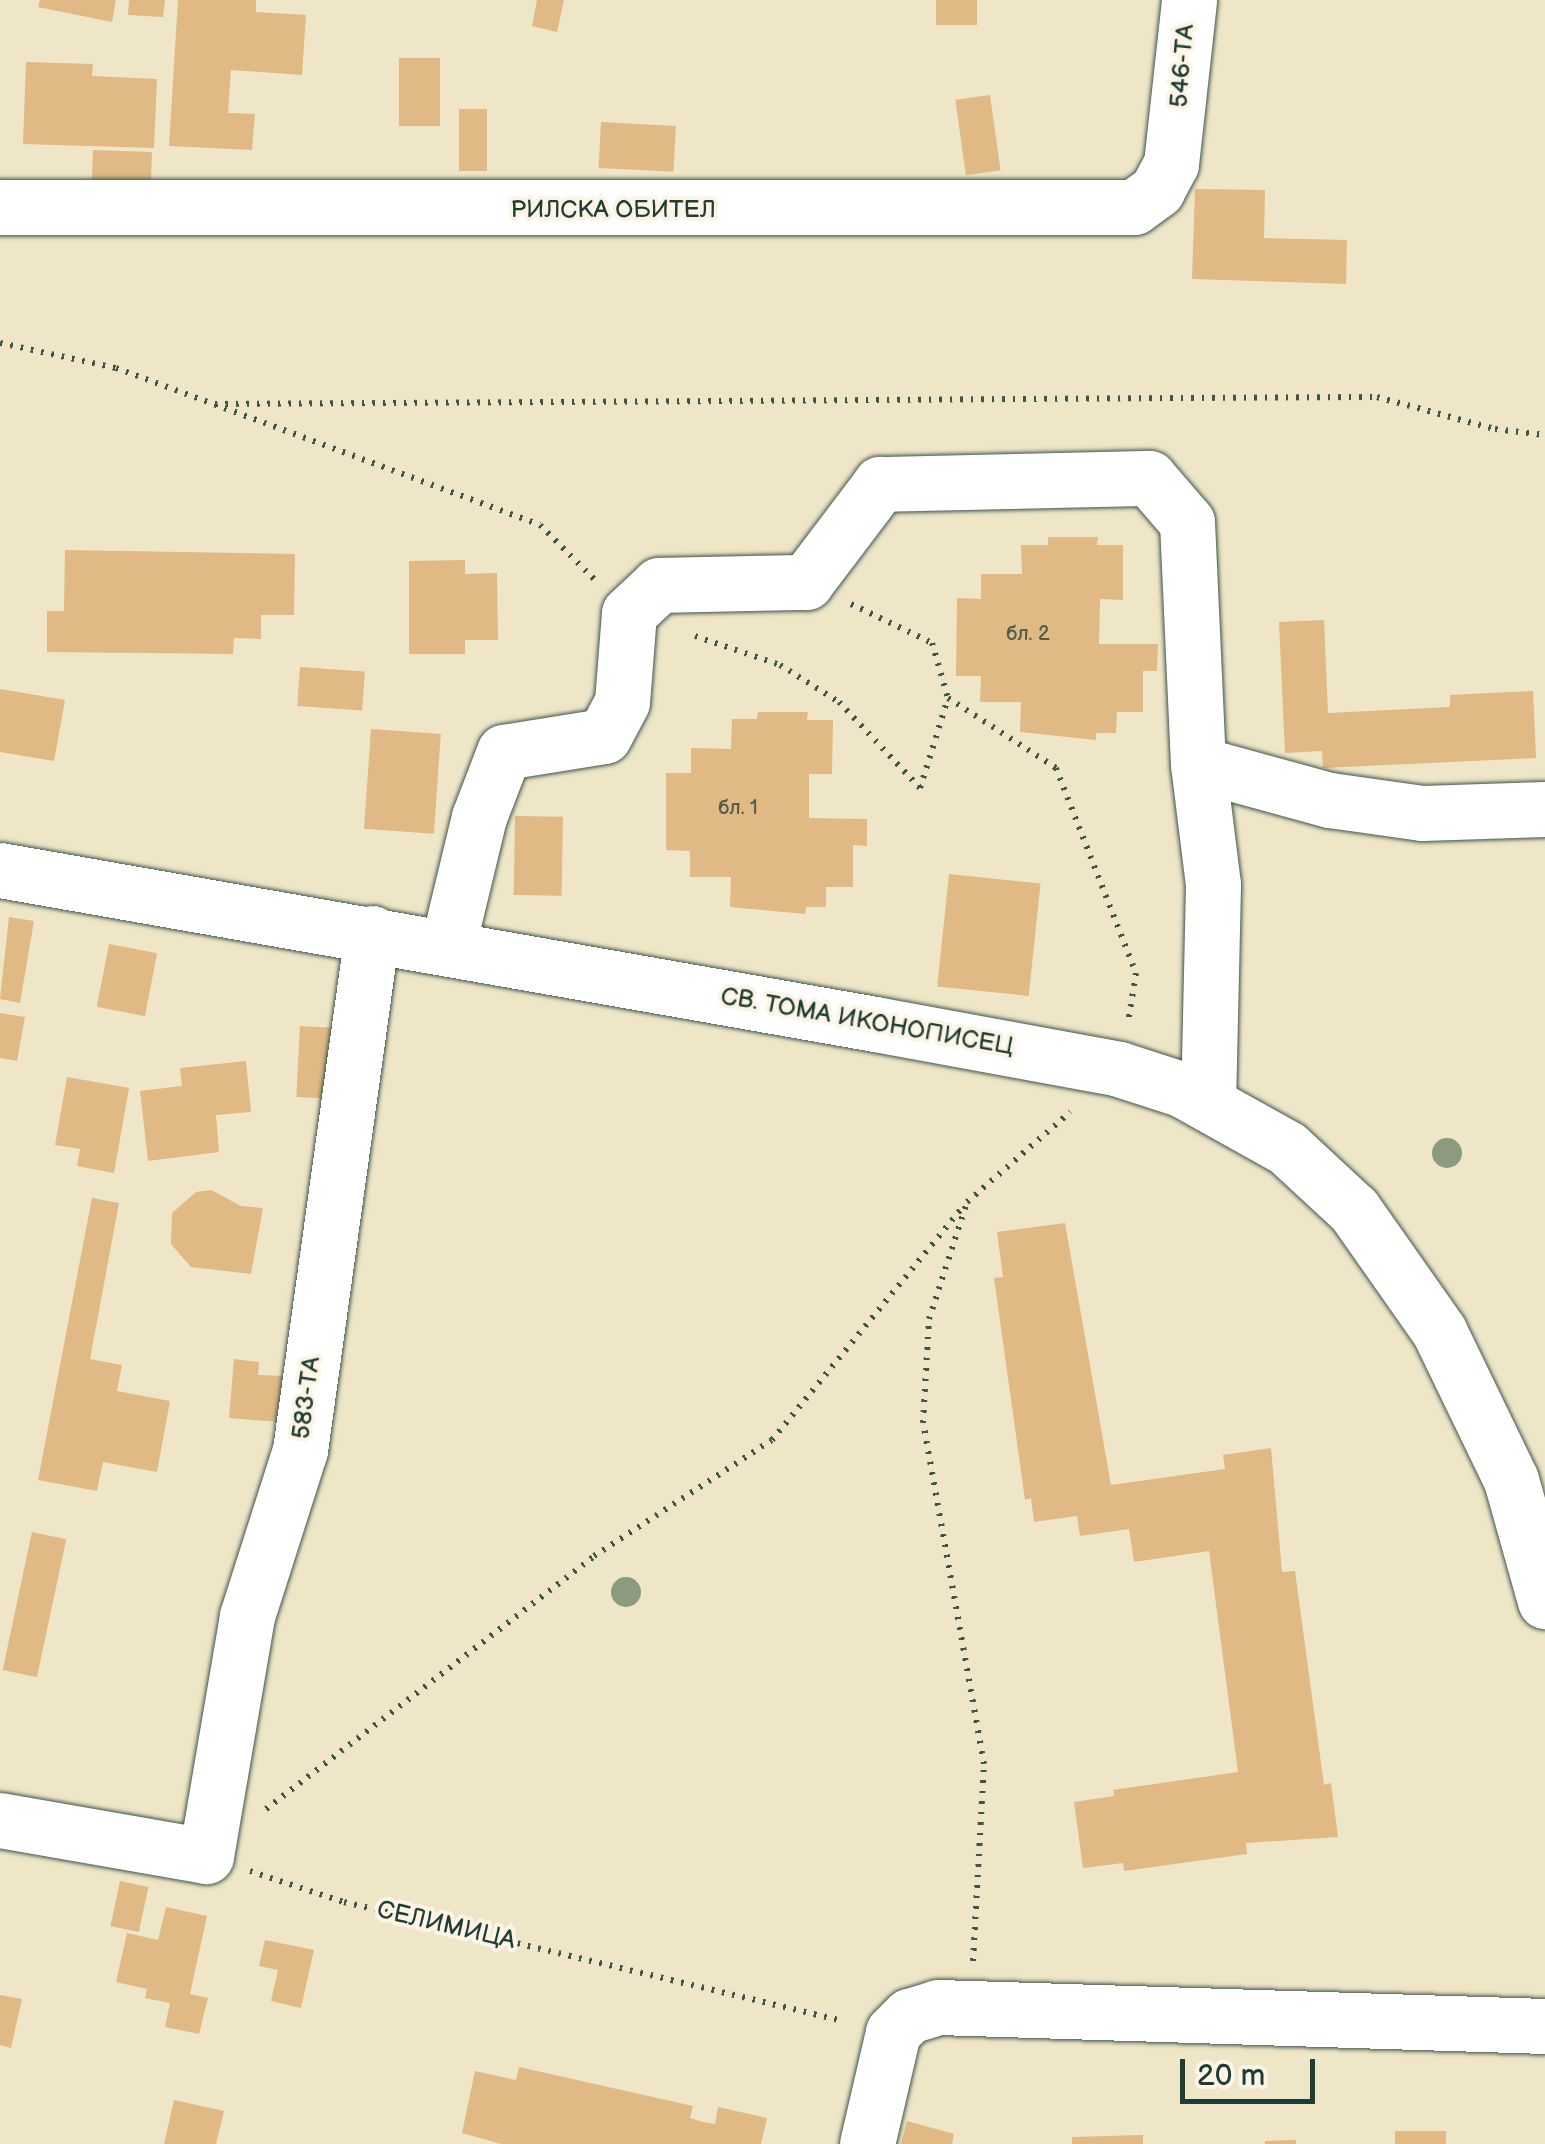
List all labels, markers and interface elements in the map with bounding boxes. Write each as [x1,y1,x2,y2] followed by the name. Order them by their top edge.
[1164,23,1202,109] street label: 546-ТА
[510,195,716,225] street label: РИЛСКА ОБИТЕЛ
[1006,622,1050,646] house number: бл. 2
[718,796,758,820] house number: бл. 1
[718,981,1016,1063] street label: СВ. ТОМА ИКОНОПИСЕЦ
[286,1355,328,1441] street label: 583-ТА
[374,1895,518,1957] street label: СЕЛИМИЦА
[1185,2039,1320,2101] scale bar
[1197,2058,1265,2094] text: 20 m

